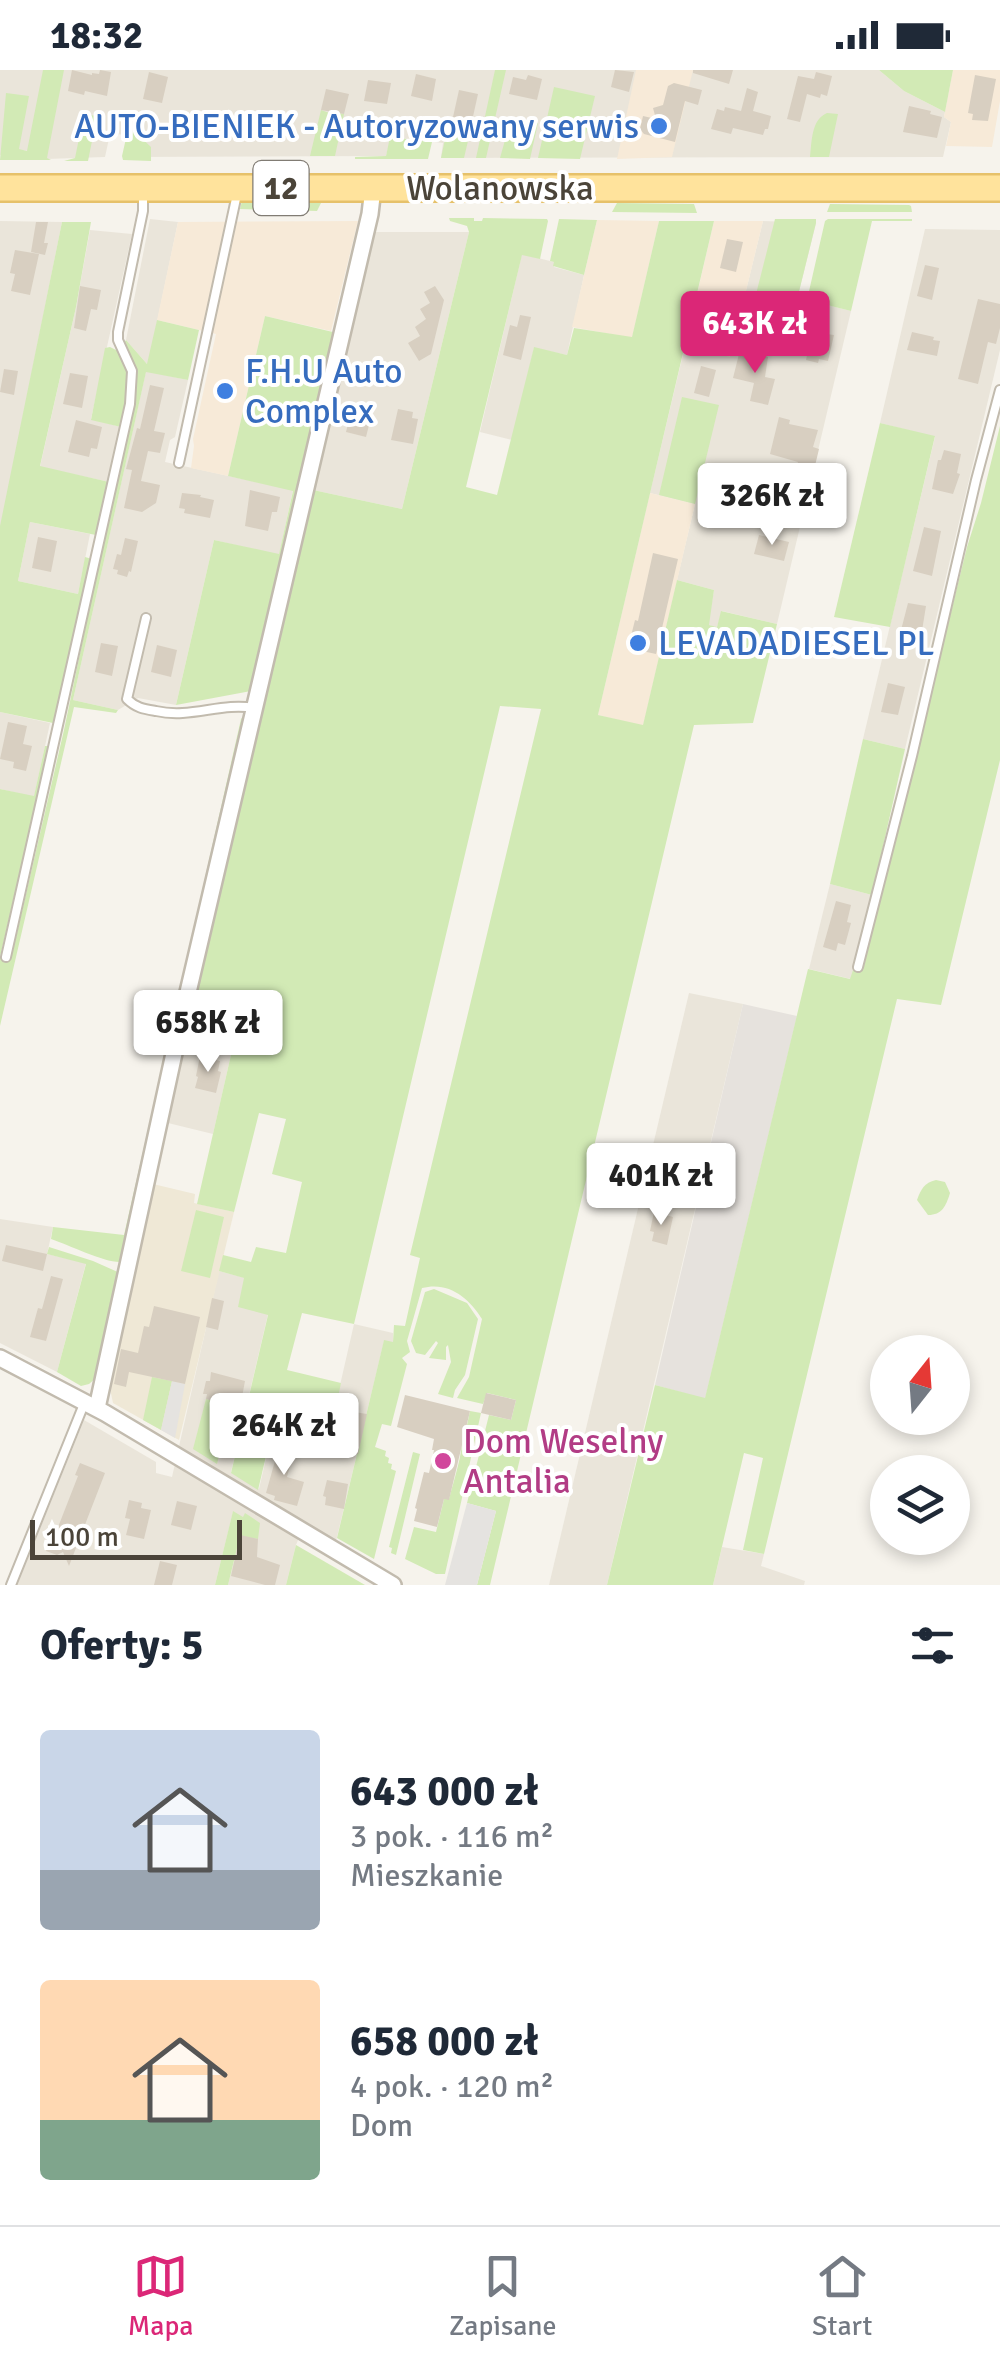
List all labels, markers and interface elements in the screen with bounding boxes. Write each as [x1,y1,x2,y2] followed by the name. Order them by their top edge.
[50,12,143,59] text: 18:32
[74,105,639,148] place label: AUTO-BIENIEK - Autoryzowany serwis
[648,115,670,137] marker: AUTO-BIENIEK - Autoryzowany serwis
[254,161,308,215] road number: 12
[406,167,594,210] street label: Wolanowska
[663,291,847,376] pin: 643K zł
[703,304,807,343] text: 643K zł
[245,350,403,433] place label: F.H.U Auto Complex
[214,380,236,402] marker: F.H.U Auto Complex
[680,463,864,548] pin: 326K zł
[720,476,824,515] text: 326K zł
[658,622,935,665] place label: LEVADADIESEL PL
[627,632,649,654] marker: LEVADADIESEL PL
[116,990,300,1075] pin: 658K zł
[156,1003,260,1042] text: 658K zł
[569,1143,753,1228] pin: 401K zł
[609,1156,713,1195] text: 401K zł
[870,1335,970,1435] north arrow
[870,1335,970,1555] map controls
[192,1393,376,1478] pin: 264K zł
[232,1406,336,1445] text: 264K zł
[463,1420,663,1503] place label: Dom Weselny Antalia
[432,1450,454,1472] marker: Dom Weselny Antalia
[870,1455,970,1555] button: layers
[30,1515,242,1560] scale bar
[45,1520,119,1554] text: 100 m
[905,1618,960,1673] icon: filters
[40,1620,204,1671] text: Oferty: 5
[350,1766,539,1817] text: 643 000 zł
[120,1770,240,1890] icon: home
[350,1817,554,1856] text: 3 pok. · 116 m²
[350,1856,503,1895] text: Mieszkanie
[350,2016,539,2067] text: 658 000 zł
[120,2020,240,2140] icon: home
[350,2067,554,2106] text: 4 pok. · 120 m²
[350,2106,413,2145] text: Dom
[128,2249,194,2343] tab: Mapa
[449,2249,557,2343] tab: Zapisane
[812,2249,872,2343] tab: Start

